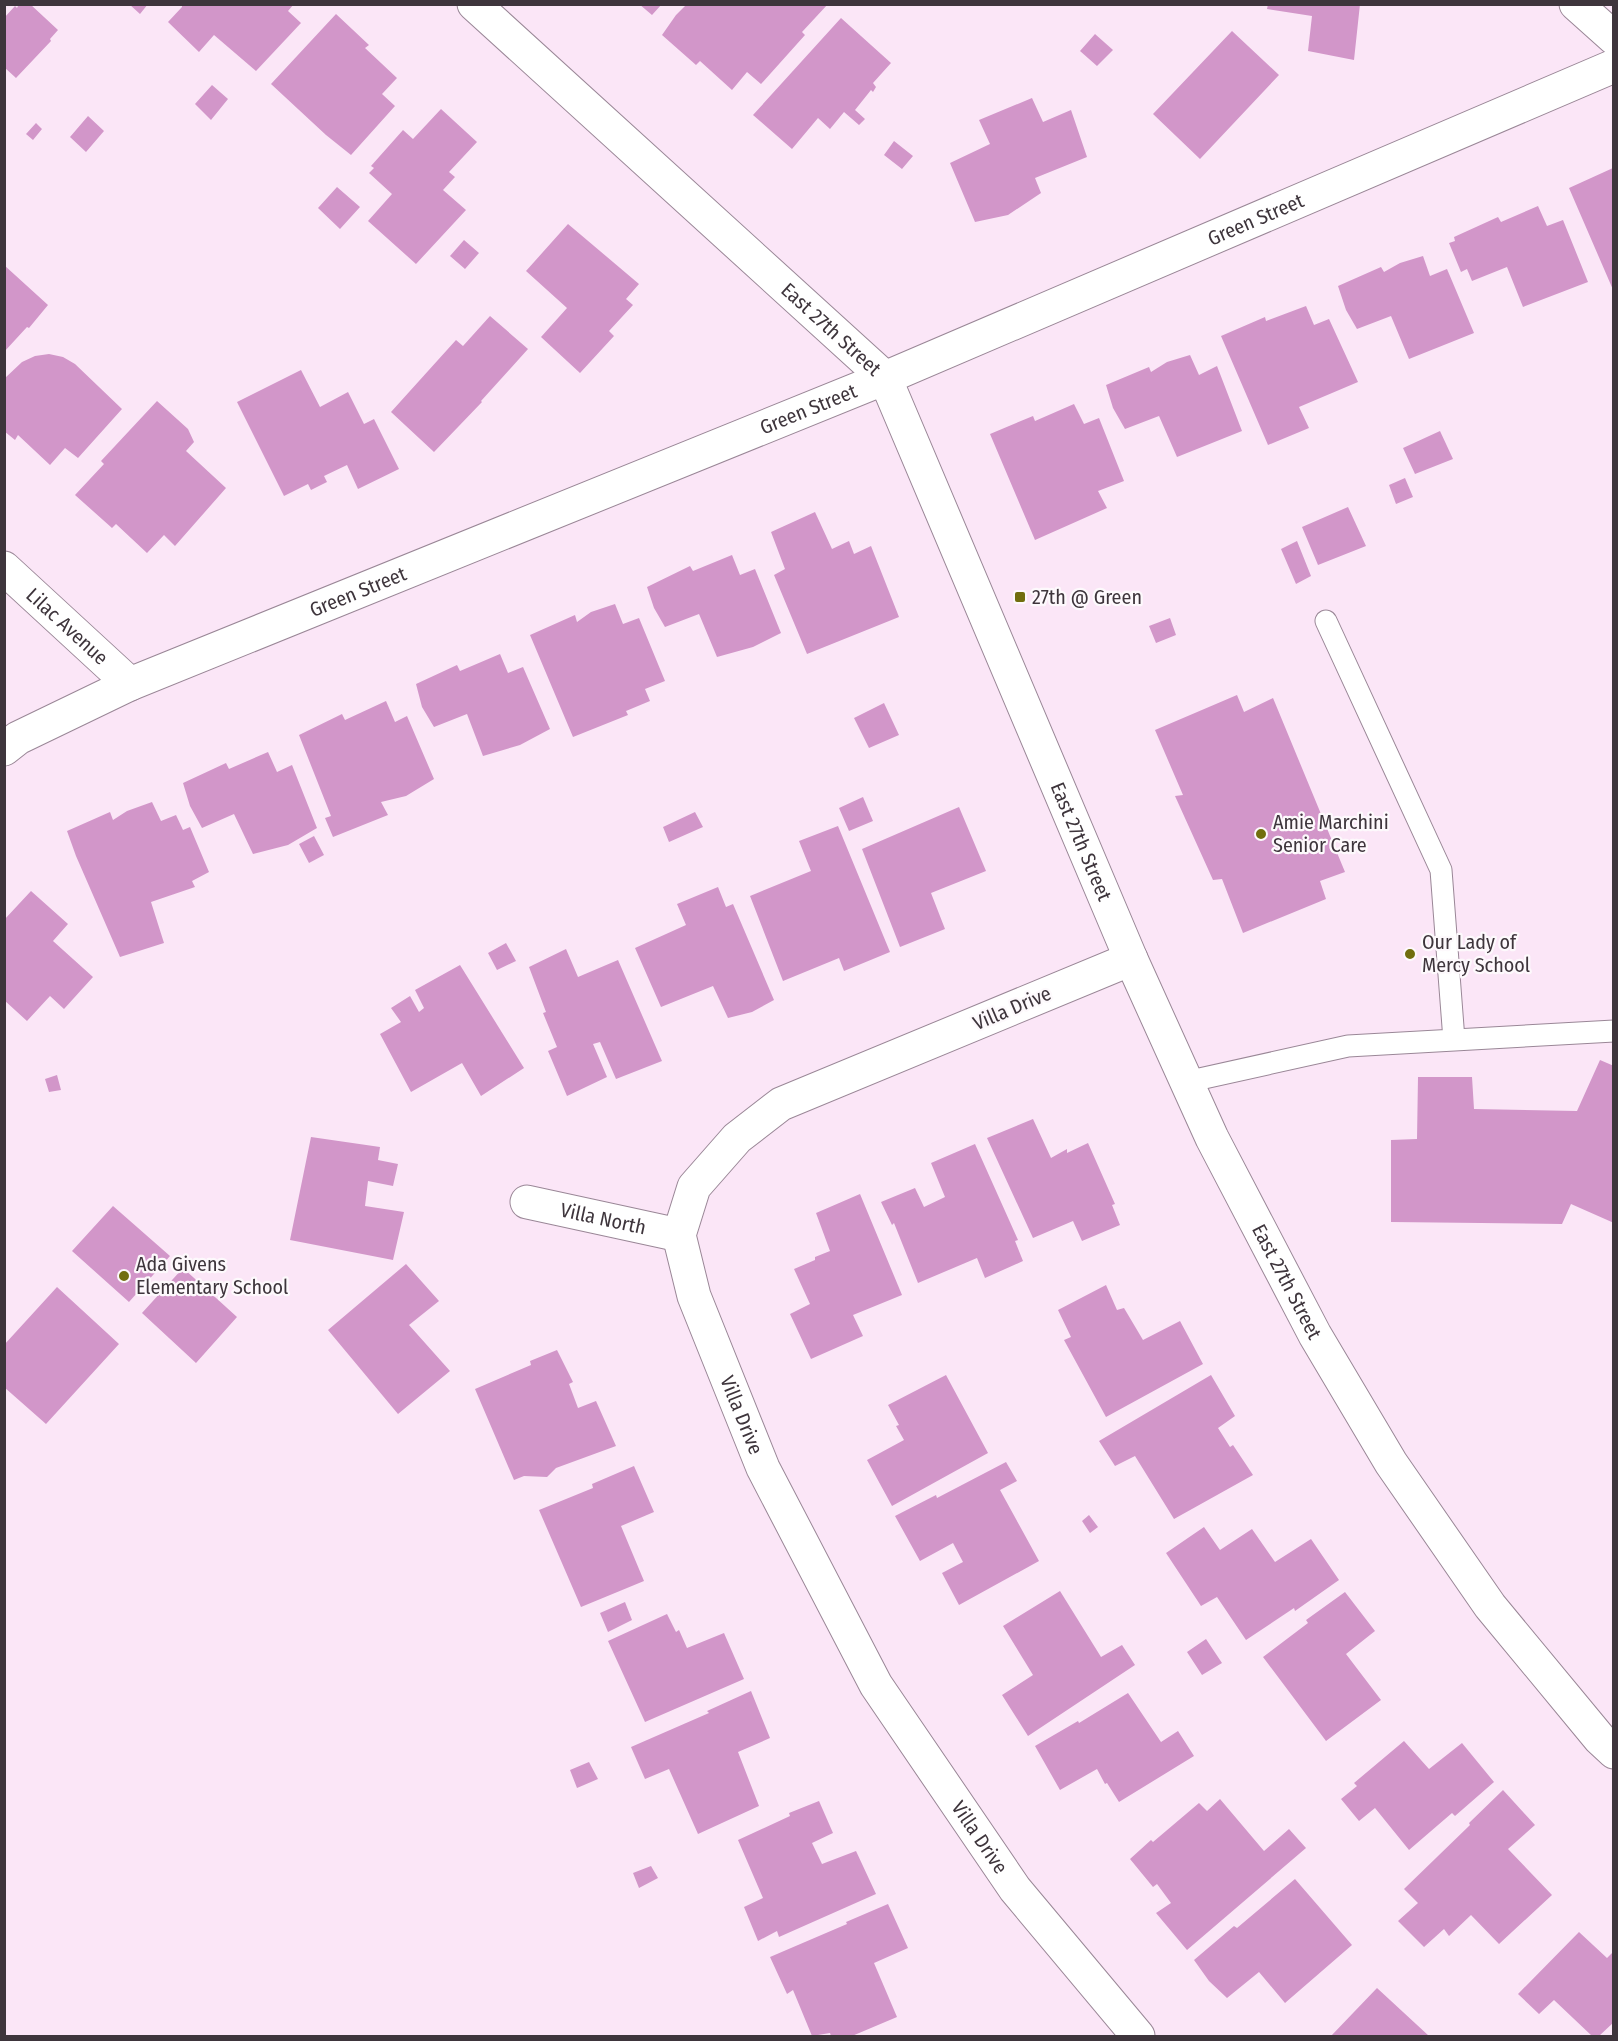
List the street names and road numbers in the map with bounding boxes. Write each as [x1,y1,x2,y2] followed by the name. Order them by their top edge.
[1204,188,1308,250] street label: Green Street
[776,278,886,381] street label: East 27th Street
[756,379,861,439] street label: Green Street
[306,561,410,622] street label: Green Street
[21,583,113,670] street label: Lilac Avenue
[1046,779,1117,905] street label: East 27th Street
[969,981,1055,1035] street label: Villa Drive
[558,1198,648,1240] street label: Villa North
[1247,1220,1327,1343] street label: East 27th Street
[715,1372,768,1458] street label: Villa Drive
[947,1796,1013,1878] street label: Villa Drive

